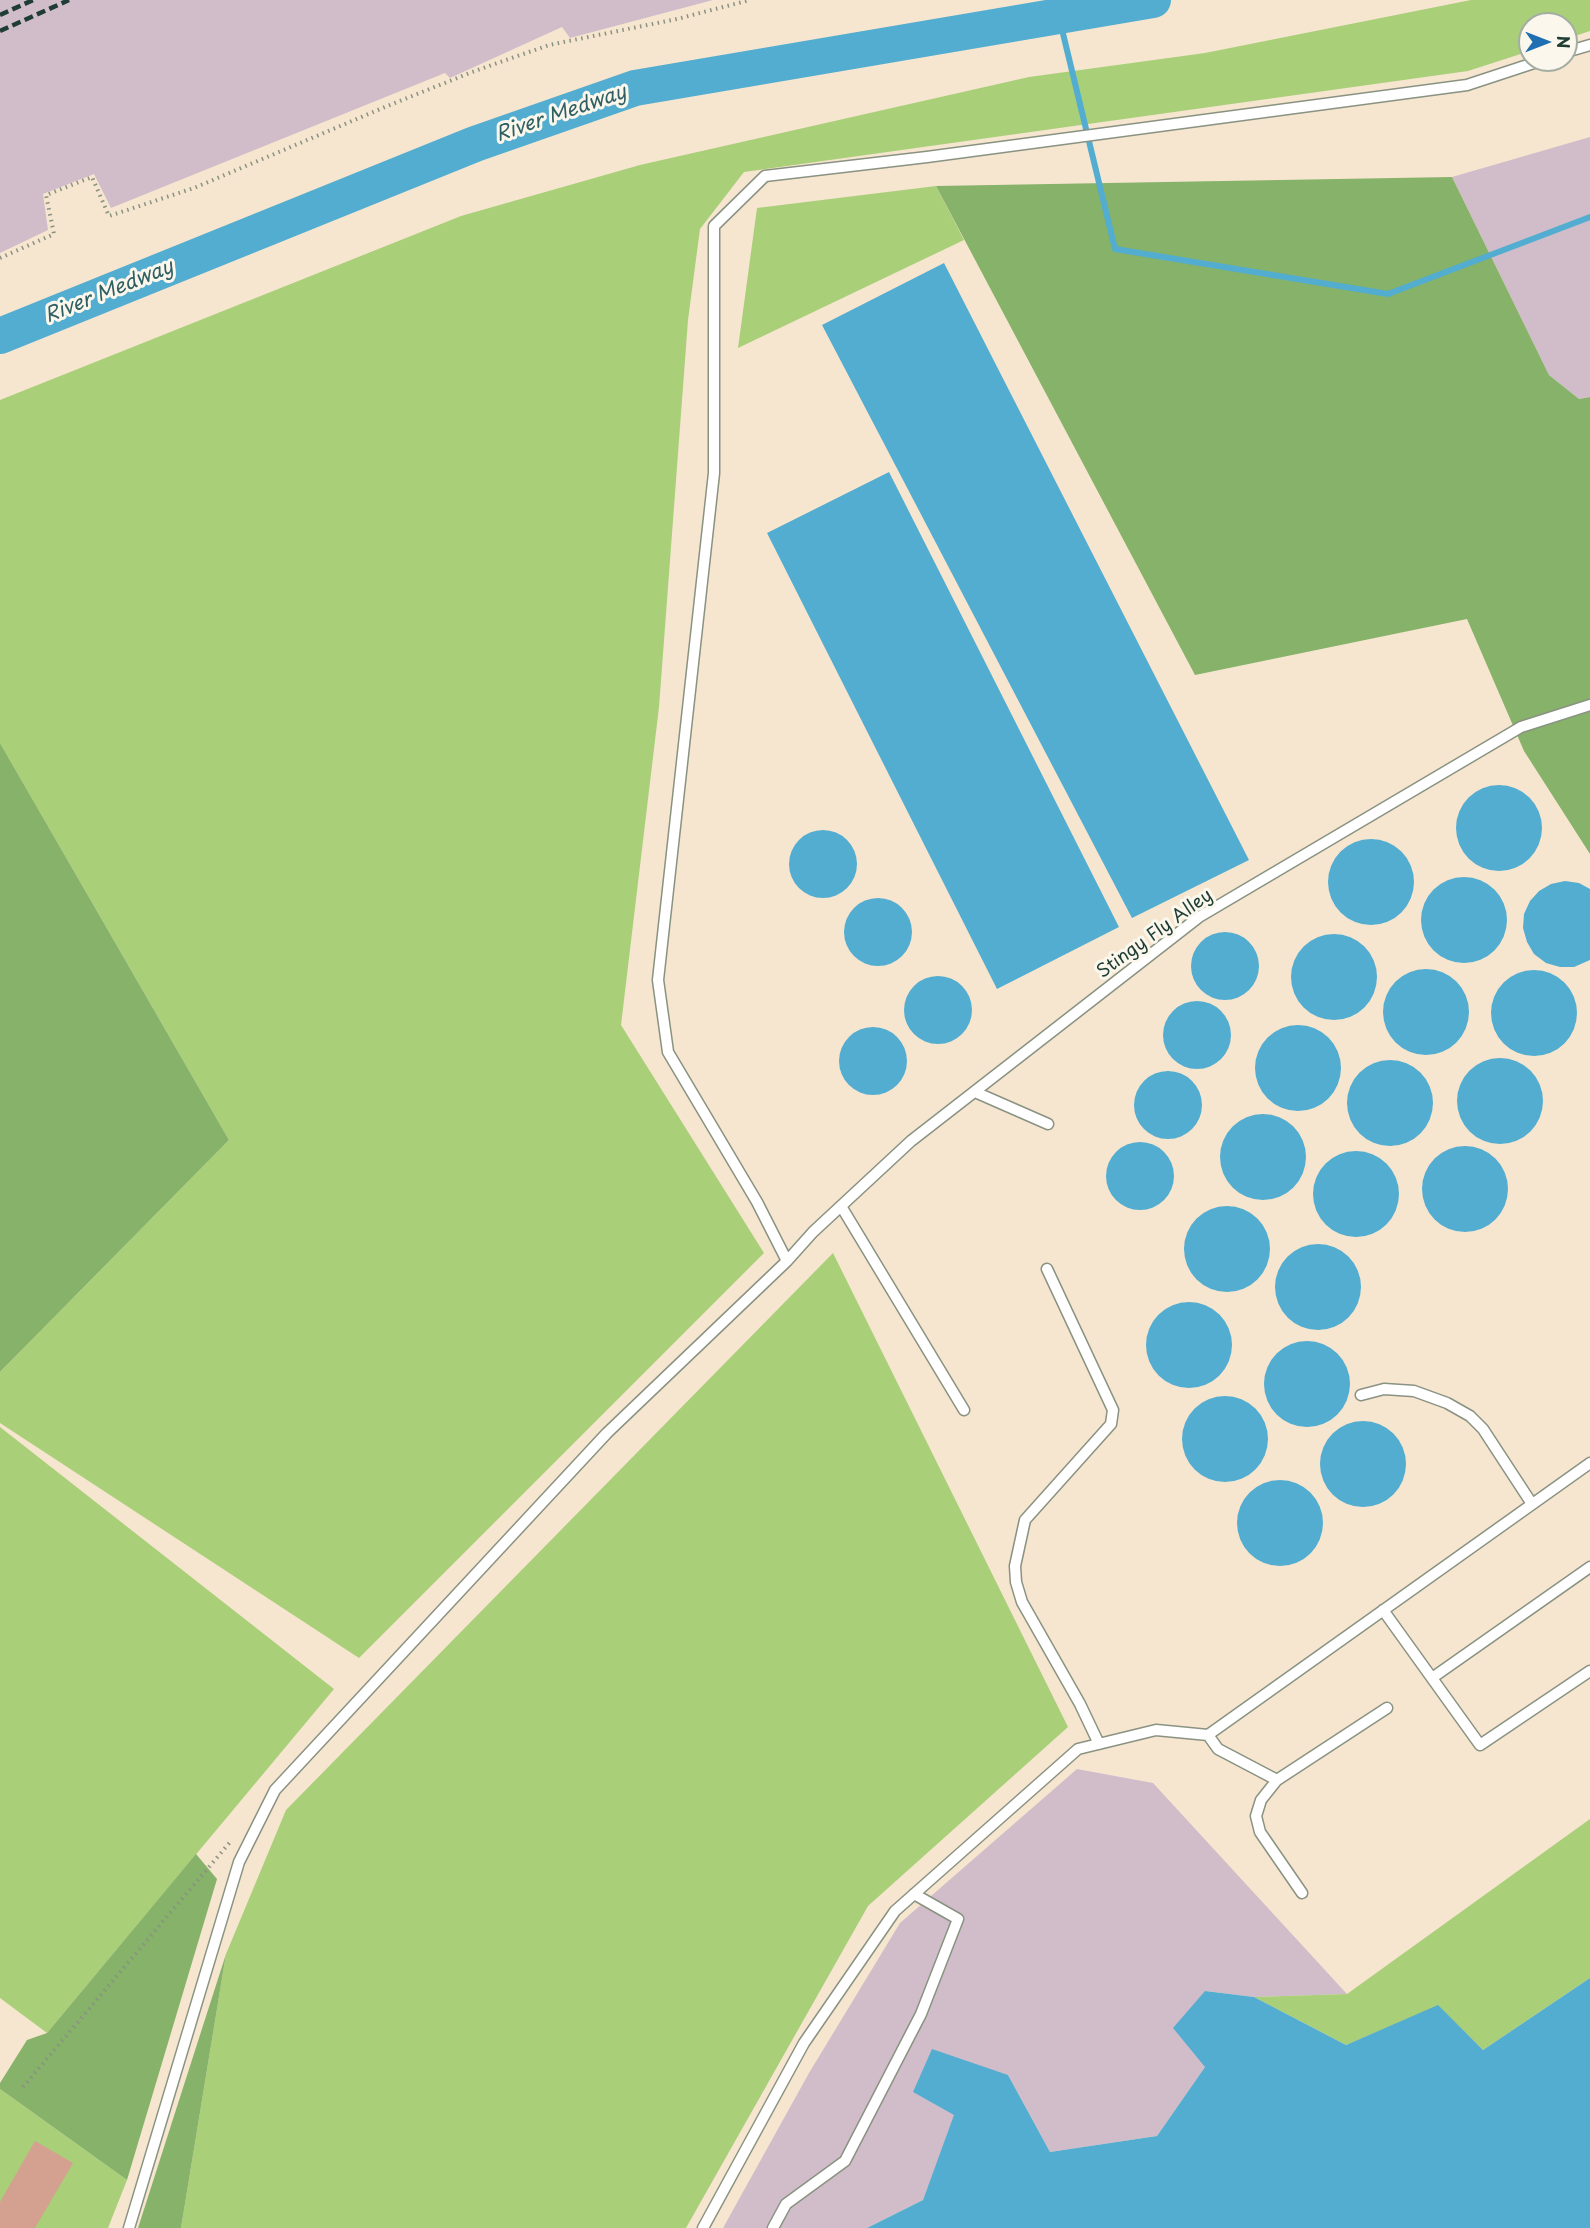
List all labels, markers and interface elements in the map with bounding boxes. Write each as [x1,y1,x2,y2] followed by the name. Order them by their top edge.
[1518,12,1578,72] north arrow
[1552,36,1576,48] text: N
[493,80,629,148] water label: River Medway
[41,255,177,329] water label: River Medway
[1093,885,1217,983] street label: Stingy Fly Alley

